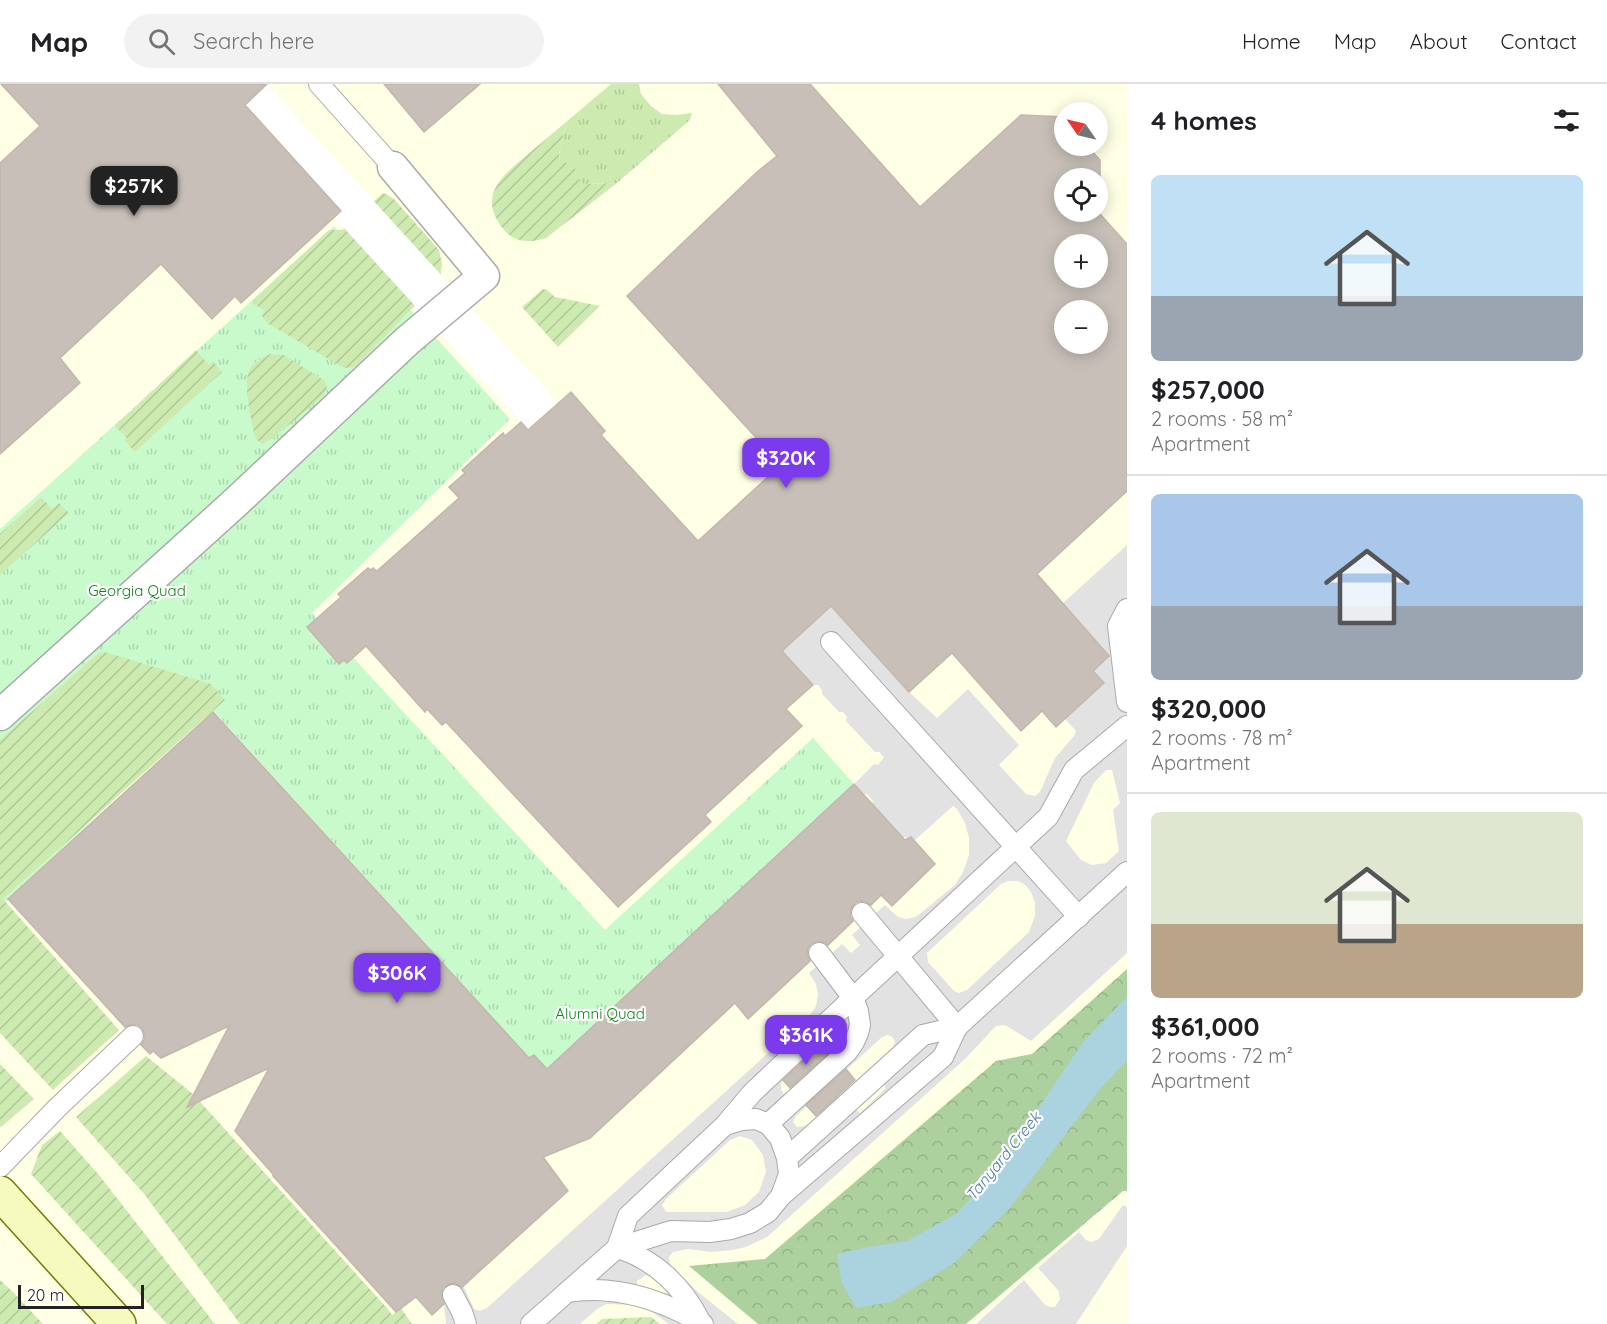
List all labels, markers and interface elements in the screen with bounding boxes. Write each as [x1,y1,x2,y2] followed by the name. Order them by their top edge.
[124,14,544,68] search box
[30,24,88,59] text: Map
[145,25,178,58] icon: search
[193,27,315,55] text: Search here
[1242,28,1301,54] text: Home
[1334,28,1377,54] text: Map
[1410,28,1468,54] text: About
[1501,28,1577,54] text: Contact
[1054,102,1108,156] north arrow
[1054,102,1108,354] map controls
[1151,104,1257,137] text: 4 homes
[1550,104,1583,137] icon: filters
[92,166,176,217] pin: $257K
[1054,168,1108,222] button: locate
[105,173,163,198] text: $257K
[1313,214,1421,322] icon: home
[1054,234,1108,288] button: +
[1054,300,1108,354] button: −
[1151,373,1265,406] text: $257,000
[1151,406,1293,431] text: 2 rooms · 58 m²
[1151,431,1251,456] text: Apartment
[744,438,828,489] pin: $320K
[756,445,816,470] text: $320K
[1313,533,1421,641] icon: home
[88,581,186,600] park label: Georgia Quad
[1151,692,1266,725] text: $320,000
[1151,725,1293,750] text: 2 rooms · 78 m²
[1151,750,1251,775] text: Apartment
[1313,851,1421,959] icon: home
[355,953,439,1004] pin: $306K
[367,960,427,985] text: $306K
[555,1004,645,1023] park label: Alumni Quad
[1151,1010,1260,1043] text: $361,000
[764,1015,848,1066] pin: $361K
[779,1022,833,1047] text: $361K
[1151,1043,1293,1068] text: 2 rooms · 72 m²
[1151,1068,1251,1093] text: Apartment
[961,1106,1046,1204] water label: Tanyard Creek
[18,1282,144,1310] scale bar
[27,1285,64,1305] text: 20 m

